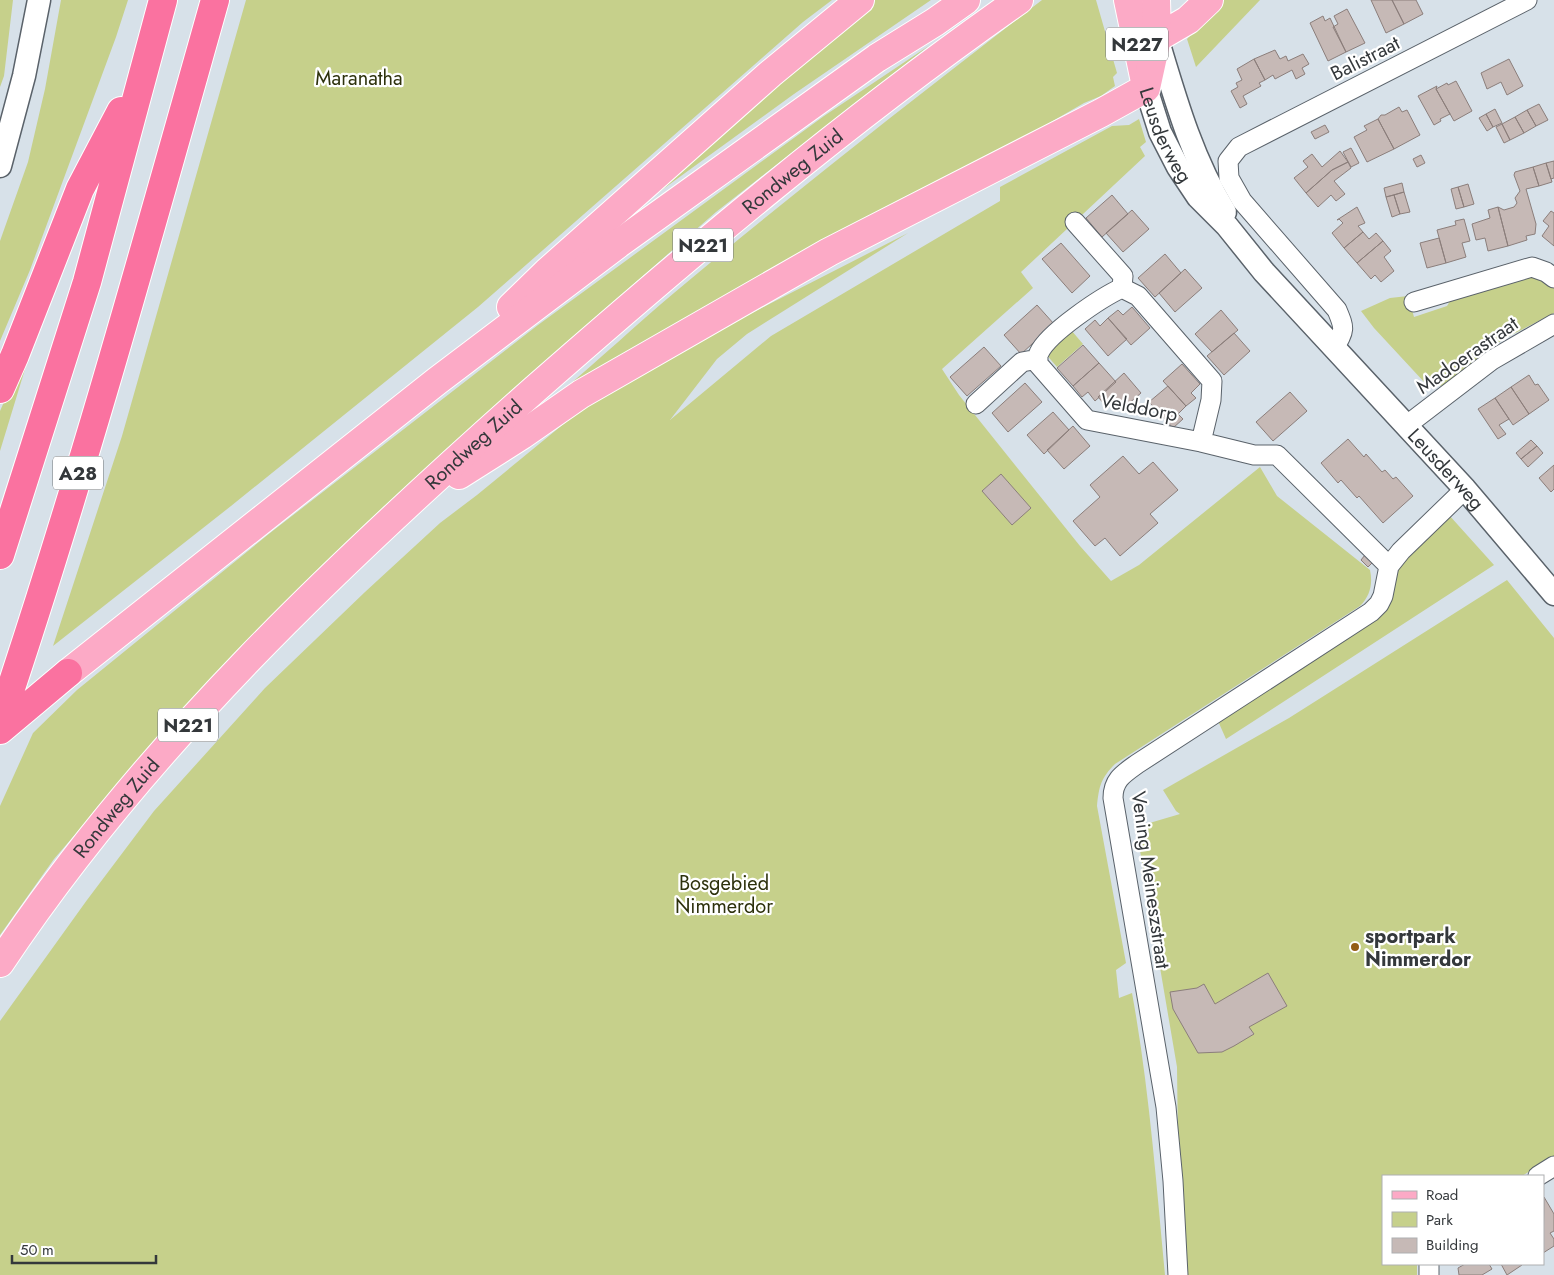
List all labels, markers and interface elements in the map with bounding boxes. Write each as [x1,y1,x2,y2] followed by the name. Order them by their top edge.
[1106,28,1168,61] road number: N227
[1326,29,1405,88] street label: Balistraat
[315,64,403,93] park label: Maranatha
[1132,84,1199,189] street label: Leusderweg
[736,122,849,221] street label: Rondweg Zuid
[673,228,733,262] road number: N221
[1410,309,1524,401] street label: Madoerastraat
[1098,386,1180,429] street label: Velddorp
[418,393,529,497] street label: Rondweg Zuid
[1401,422,1491,517] street label: Leusderweg
[53,456,103,489] road number: A28
[158,708,218,742] road number: N221
[67,752,167,865] street label: Rondweg Zuid
[1124,789,1177,971] street label: Vening Meineszstraat
[675,869,773,921] park label: Bosgebied Nimmerdor
[1365,922,1472,974] place label: sportpark Nimmerdor
[1349,941,1361,953] marker: sportpark Nimmerdor
[1382,1175,1544,1265] legend
[1426,1184,1458,1206] text: Road
[1426,1209,1453,1231] text: Park
[12,1232,156,1264] scale bar
[1426,1234,1478,1256] text: Building
[20,1239,54,1261] text: 50 m

